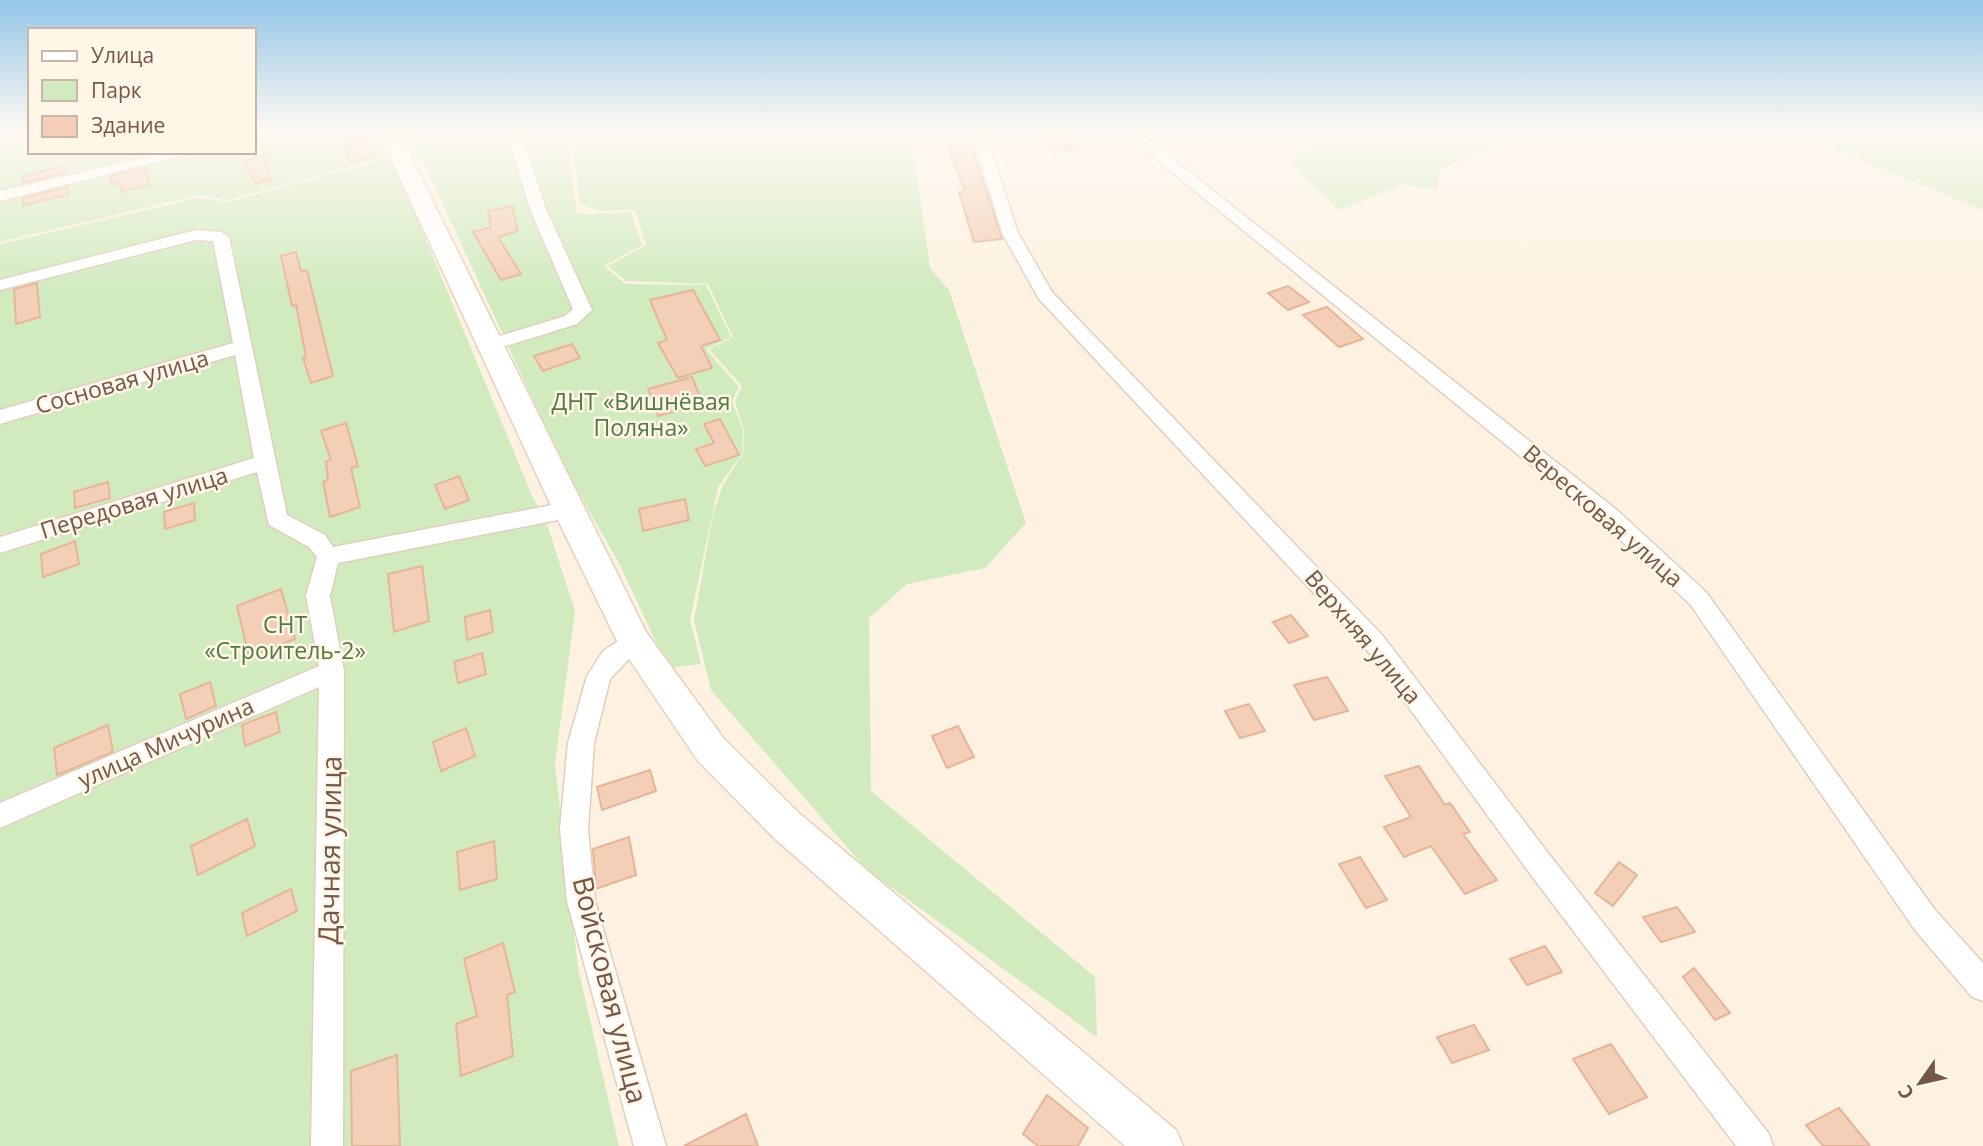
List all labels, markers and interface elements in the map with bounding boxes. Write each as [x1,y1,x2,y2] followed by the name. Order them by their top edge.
[28,28,256,154] legend
[91,41,154,69] text: Улица
[91,76,142,104] text: Парк
[91,111,165,139] text: Здание
[31,341,212,421] street label: Сосновая улица
[552,385,730,443] park label: ДНТ «Вишнёвая Поляна»
[1517,437,1691,594] street label: Вересковая улица
[36,458,232,546] street label: Передовая улица
[1298,562,1429,710] street label: Верхняя улица
[204,608,366,666] park label: СНТ «Строитель-2»
[73,689,259,795] street label: улица Мичурина
[308,755,350,945] street label: Дачная улица
[564,872,658,1107] street label: Войсковая улица
[1885,1048,1955,1118] north arrow
[1892,1080,1920,1105] text: С

